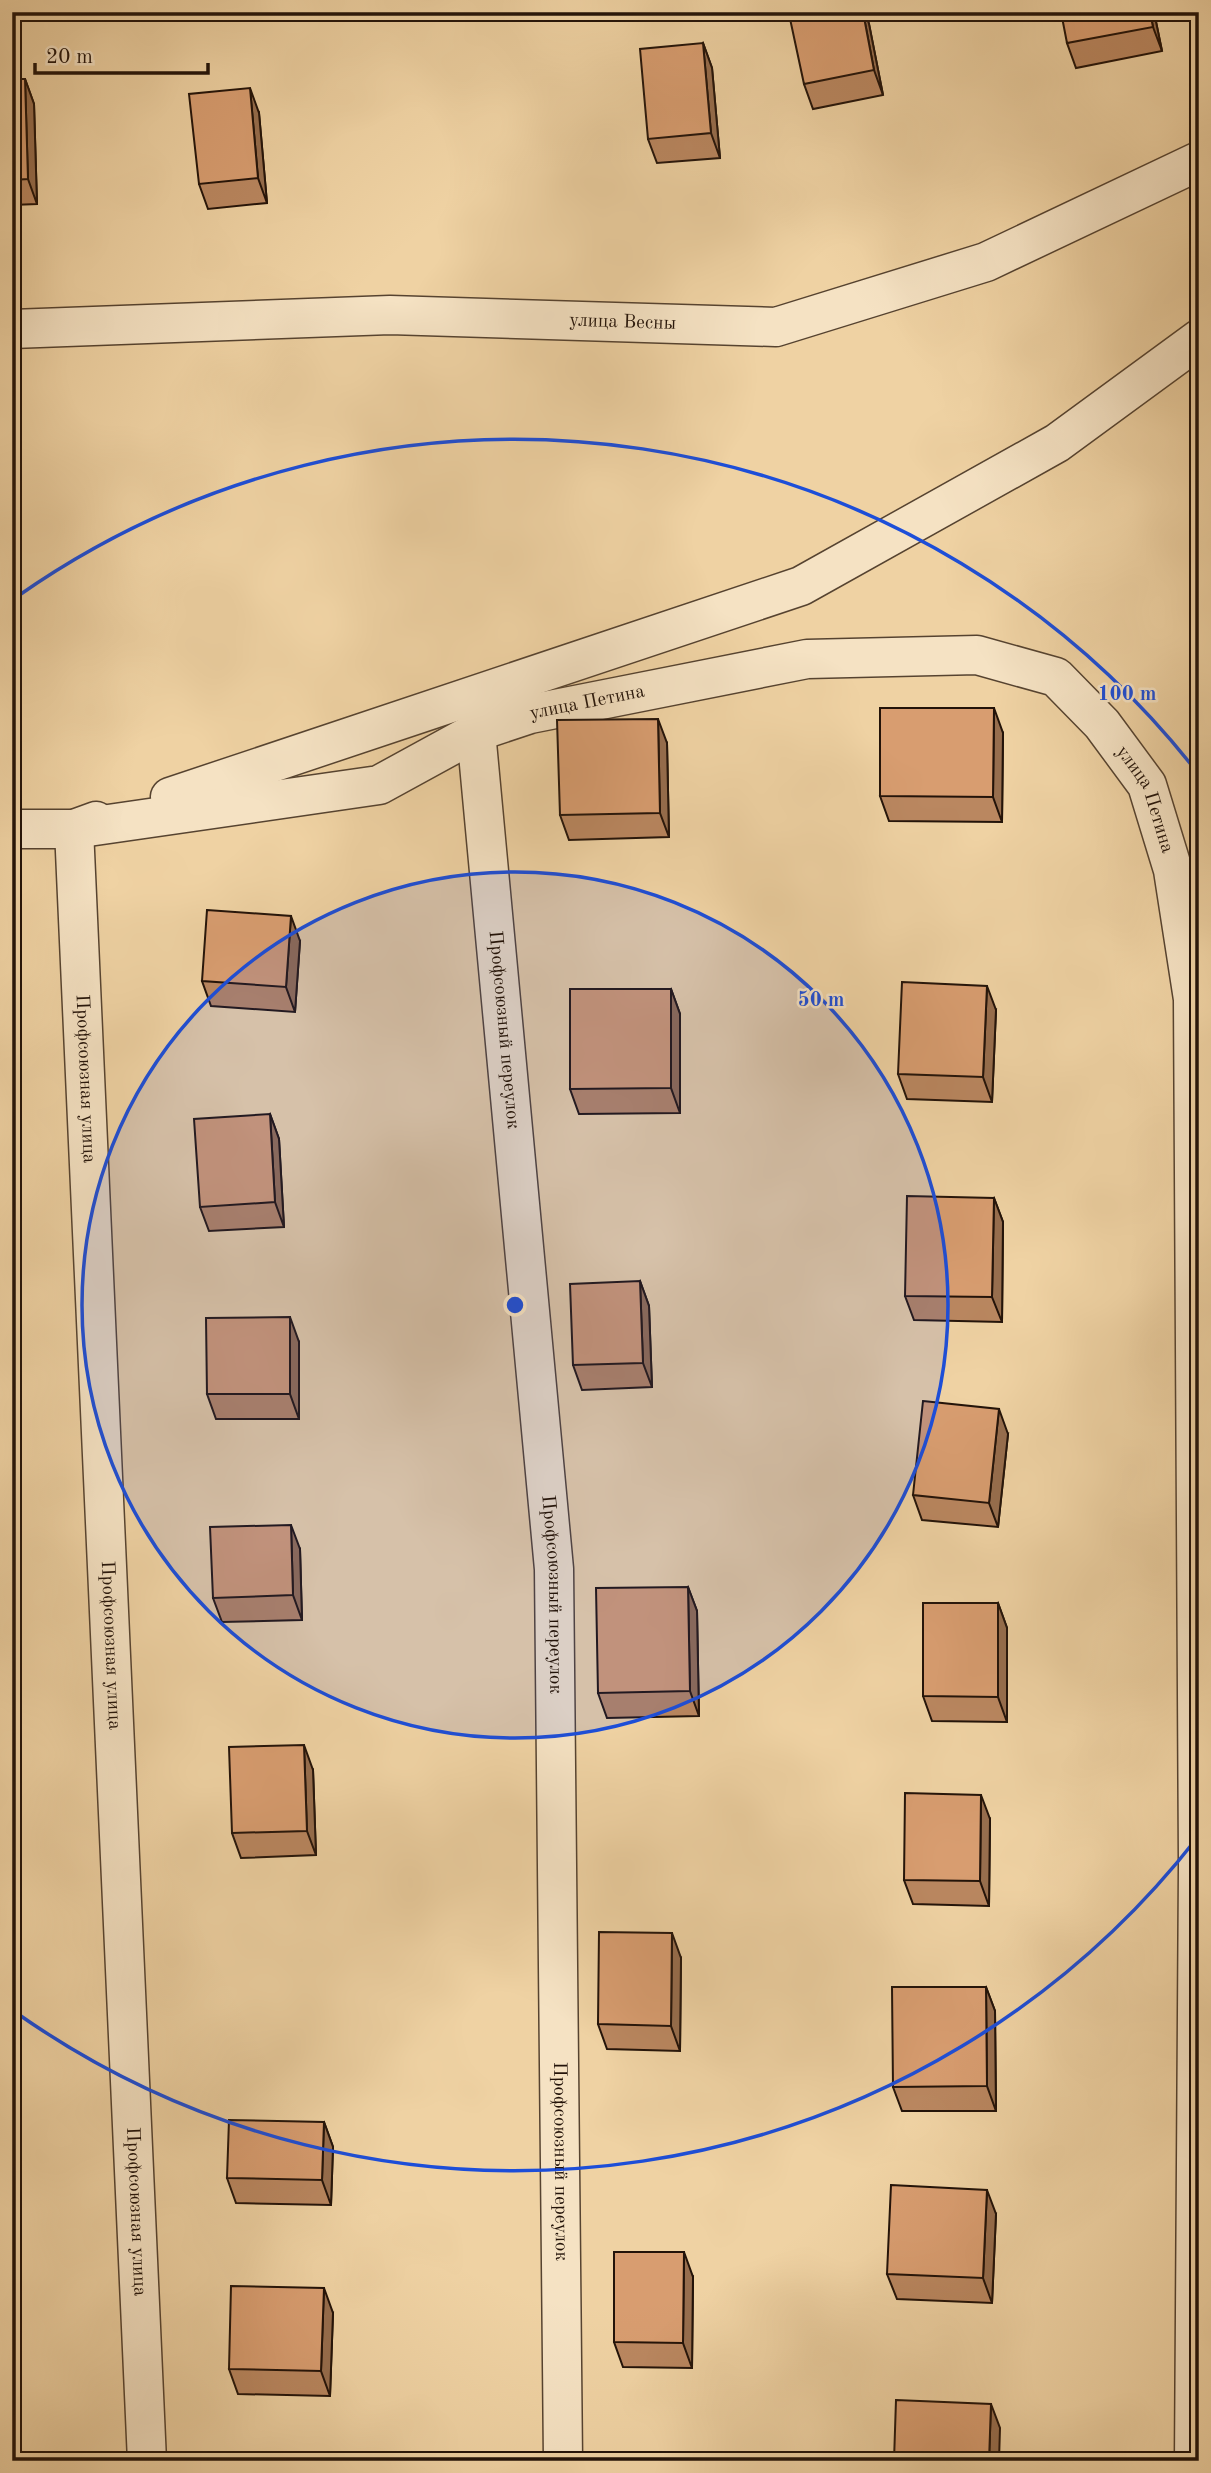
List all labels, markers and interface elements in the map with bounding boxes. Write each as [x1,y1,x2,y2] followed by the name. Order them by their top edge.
[35,32,208,76] scale bar
[46,47,93,68] text: 20 m
[569,311,676,333] street label: улица Весны
[528,682,647,723] street label: улица Петина
[1097,684,1157,705] text: 100 m
[1112,742,1177,856] street label: улица Петина
[485,930,522,1130] street label: Профсоюзный переулок
[797,990,845,1011] text: 50 m
[72,994,98,1164] street label: Профсоюзная улица
[503,1293,527,1317] centre of rings
[538,1494,565,1695] street label: Профсоюзный переулок
[97,1560,124,1731] street label: Профсоюзная улица
[549,2062,570,2262] street label: Профсоюзный переулок
[123,2127,149,2297] street label: Профсоюзная улица

